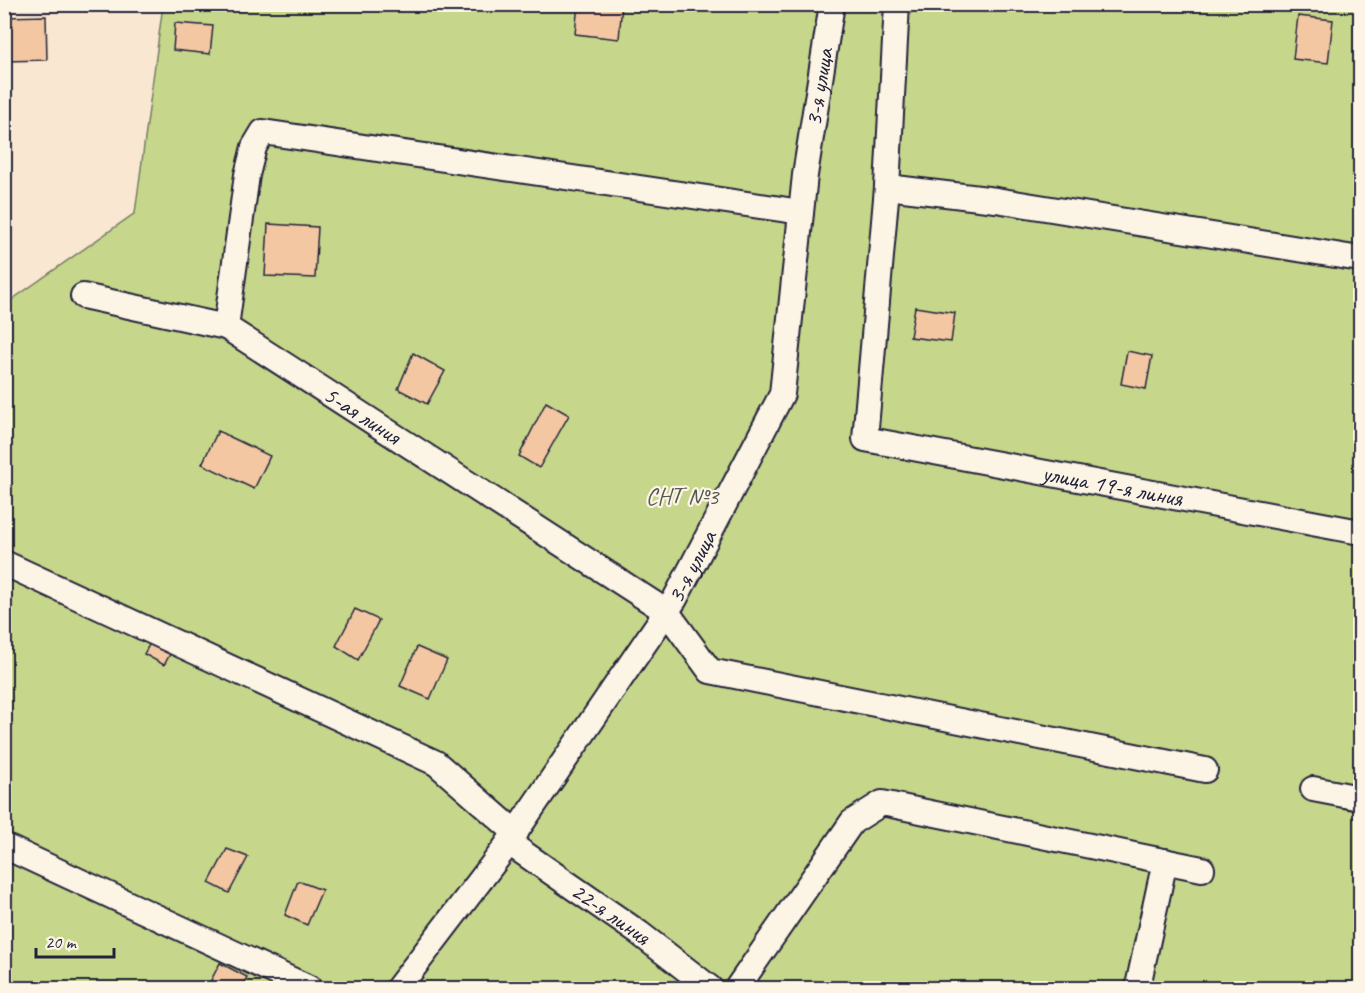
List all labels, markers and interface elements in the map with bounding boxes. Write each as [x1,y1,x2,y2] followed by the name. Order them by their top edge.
[798,45,840,128] street label: 3-я улица
[318,379,408,452] street label: 5-ая линия
[1038,457,1186,514] street label: улица 19-я линия
[646,481,720,511] park label: СНТ №3
[660,524,724,608] street label: 3-я улица
[565,876,658,952] street label: 22-я линия
[36,921,114,959] scale bar
[45,931,78,953] text: 20 m

